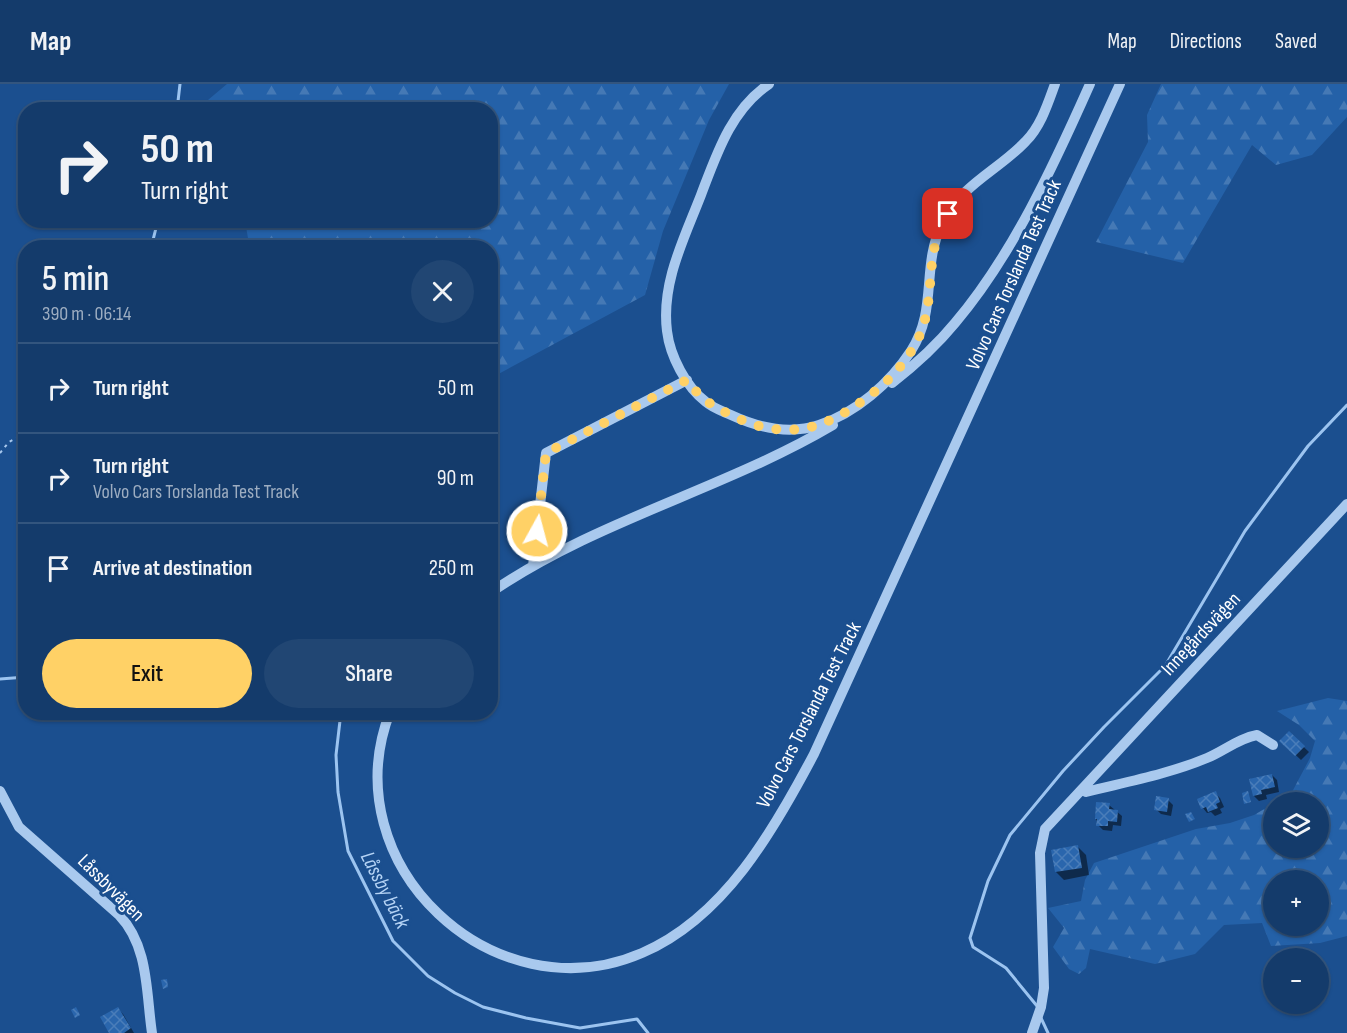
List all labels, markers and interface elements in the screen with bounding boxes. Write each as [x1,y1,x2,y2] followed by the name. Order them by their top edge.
[30,25,71,58] text: Map
[1107,29,1137,54] text: Map
[1170,29,1242,54] text: Directions
[1275,29,1317,54] text: Saved
[141,124,214,175] text: 50 m
[42,126,120,204] icon: right
[141,175,228,207] text: Turn right
[961,176,1067,374] street label: Volvo Cars Torslanda Test Track
[922,188,973,239] pin
[931,197,964,230] icon: arrive
[42,258,109,301] text: 5 min
[411,260,474,323] button: close
[42,302,131,326] text: 390 m · 06:14
[42,372,75,405] icon: right
[93,375,169,402] text: Turn right
[438,375,474,402] text: 50 m
[93,453,169,480] text: Turn right
[42,462,75,495] icon: right
[437,465,474,492] text: 90 m
[93,480,299,504] text: Volvo Cars Torslanda Test Track
[505,499,569,563] position arrow
[42,552,75,585] icon: arrive
[93,555,252,582] text: Arrive at destination
[429,555,474,582] text: 250 m
[1156,587,1246,681] street label: Innegårdsvägen
[752,617,867,812] street label: Volvo Cars Torslanda Test Track
[42,639,252,708] button: Exit
[264,639,474,708] button: Share
[1263,792,1329,1014] map controls
[1263,792,1329,858] button: layers
[355,847,416,934] water label: Låssby bäck
[73,850,149,926] street label: Låssbyvägen
[1263,870,1329,936] button: +
[1263,948,1329,1014] button: −

